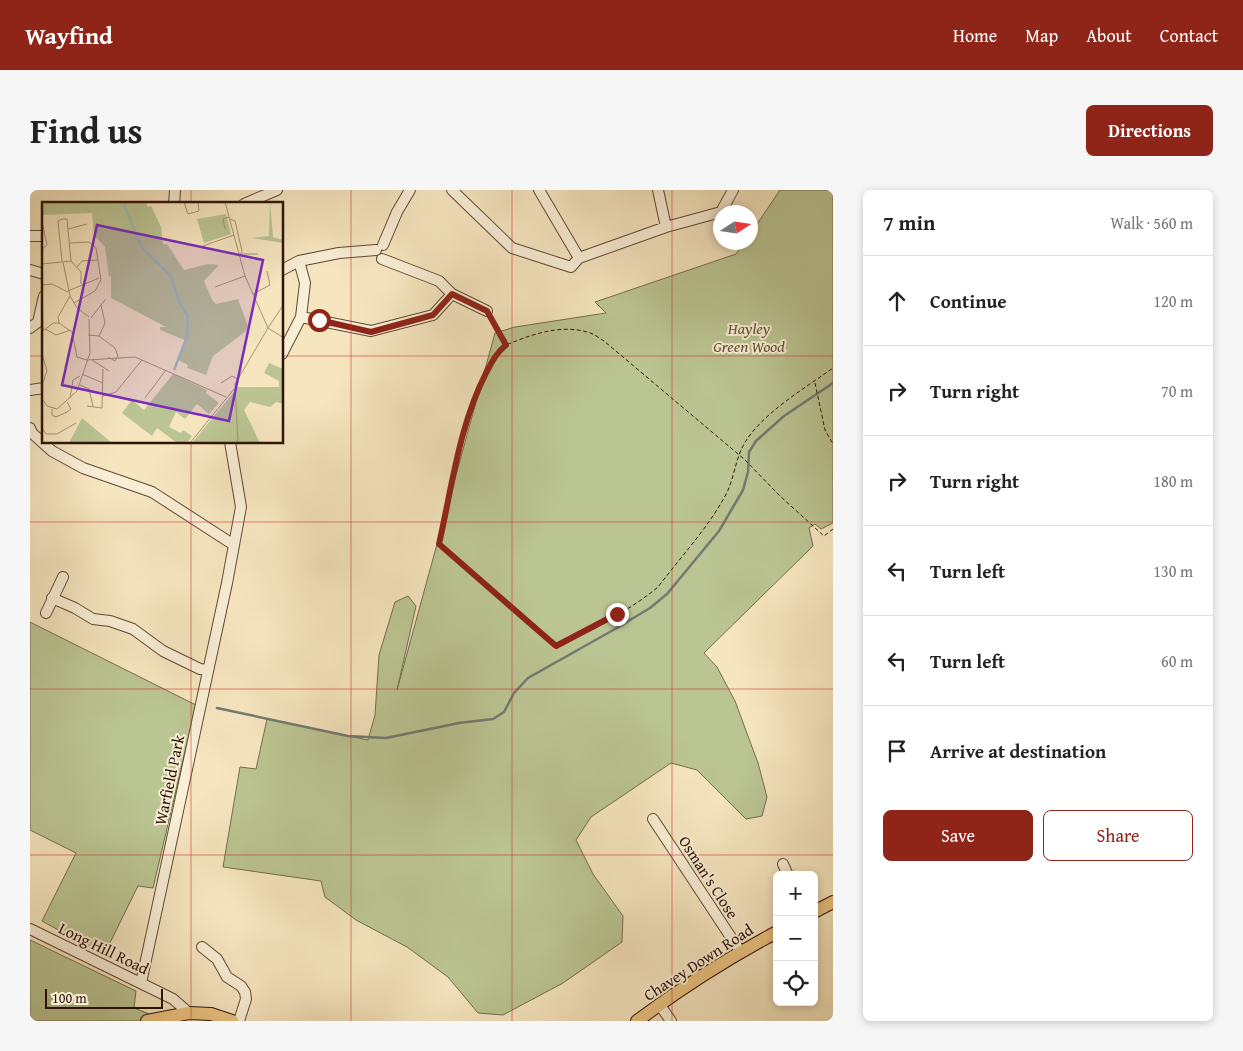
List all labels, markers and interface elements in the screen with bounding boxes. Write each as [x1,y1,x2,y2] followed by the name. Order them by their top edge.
[25,18,113,53] text: Wayfind
[953,22,997,49] text: Home
[1025,22,1058,49] text: Map
[1086,22,1132,49] text: About
[1160,22,1218,49] text: Contact
[30,105,143,156] text: Find us
[1086,105,1213,156] button: Directions
[42,202,284,444] inset map
[713,205,758,250] north arrow
[883,207,935,238] text: 7 min
[1110,211,1193,235] text: Walk · 560 m
[883,287,911,315] icon: ahead
[930,287,1007,315] text: Continue
[1153,289,1193,313] text: 120 m
[308,309,331,332] route start
[713,316,785,358] park label: Hayley Green Wood
[883,377,911,405] icon: right
[930,377,1019,405] text: Turn right
[1161,379,1193,403] text: 70 m
[883,467,911,495] icon: right
[930,467,1019,495] text: Turn right
[1153,469,1193,493] text: 180 m
[883,557,911,585] icon: left
[930,557,1005,585] text: Turn left
[1153,559,1193,583] text: 130 m
[606,603,629,626] route end
[883,647,911,675] icon: left
[930,647,1005,675] text: Turn left
[1161,649,1193,673] text: 60 m
[148,732,190,827] street label: Warfield Park
[883,737,911,765] icon: arrive
[930,737,1106,765] text: Arrive at destination
[883,810,1033,861] button: Save
[1043,810,1193,861] button: Share
[673,831,745,923] street label: Osman's Close
[773,871,818,1006] map controls
[773,871,818,916] button: +
[55,916,153,980] street label: Long Hill Road
[773,916,818,961] button: −
[638,917,758,1007] street label: Chavey Down Road
[773,961,818,1006] button: locate
[45,986,162,1009] scale bar
[52,988,87,1008] text: 100 m

